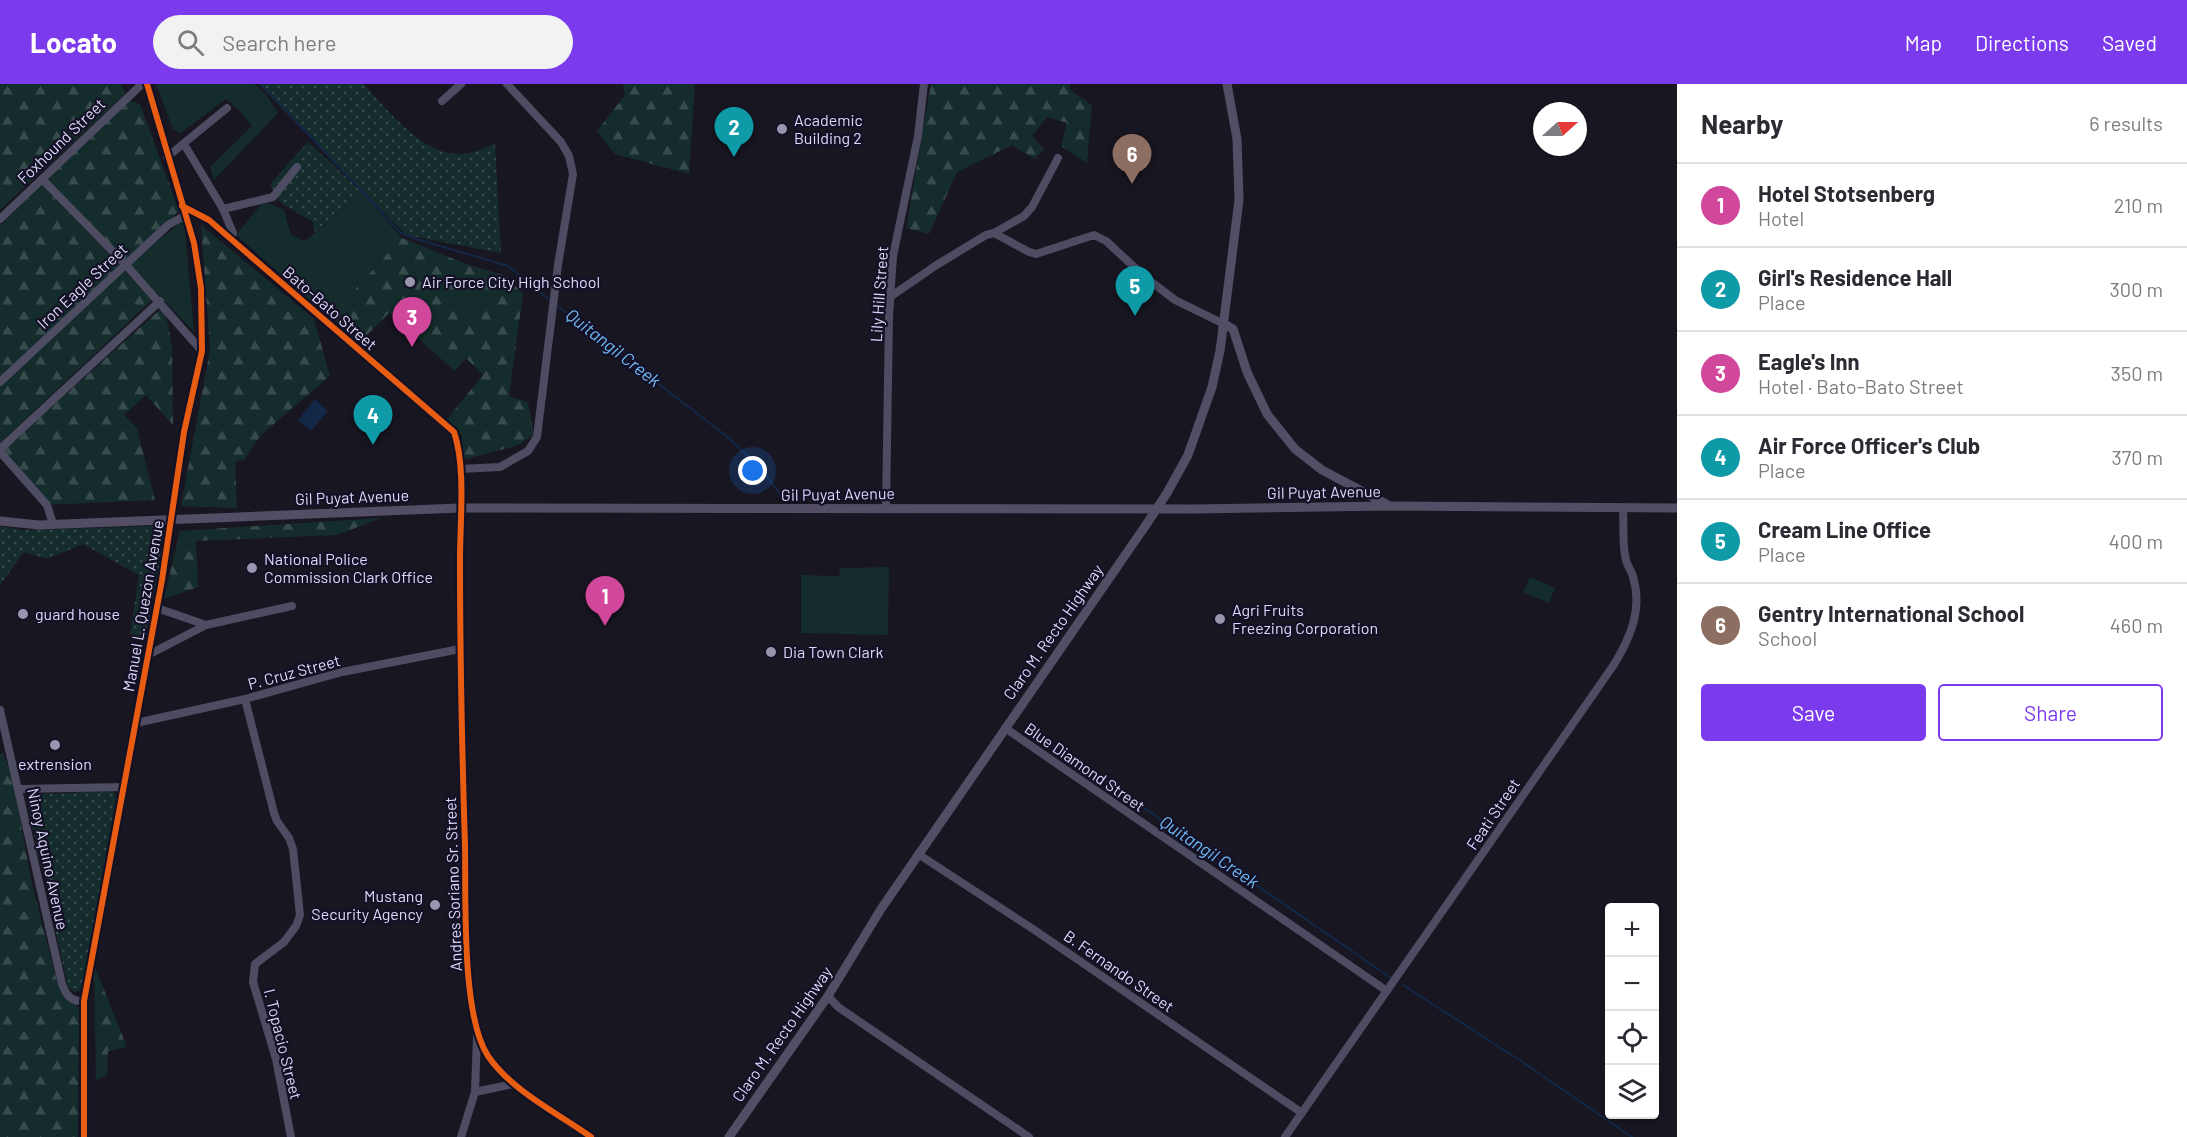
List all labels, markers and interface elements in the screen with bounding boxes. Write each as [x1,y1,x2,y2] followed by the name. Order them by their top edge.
[153,15,573,69] search box
[30,25,117,59] text: Locato
[174,26,207,59] icon: search
[222,29,337,55] text: Search here
[1905,30,1942,55] text: Map
[1975,30,2069,55] text: Directions
[2102,30,2157,55] text: Saved
[13,94,108,187] street label: Foxhound Street
[1533,102,1587,156] north arrow
[714,107,754,157] pin: 2
[1701,108,1783,139] text: Nearby
[794,110,863,147] place label: Academic Building 2
[2089,111,2163,135] text: 6 results
[775,122,789,136] marker: Academic Building 2
[1112,135,1152,184] pin: 6
[1758,180,1935,206] text: Hotel Stotsenberg
[1717,193,1724,217] text: 1
[2114,193,2163,217] text: 210 m
[1758,206,1804,230] text: Hotel
[33,239,131,332] street label: Iron Eagle Street
[866,245,891,343] street label: Lily Hill Street
[280,262,381,353] street label: Bato-Bato Street
[1758,264,1952,290] text: Girl's Residence Hall
[1116,266,1154,316] pin: 5
[422,272,600,291] place label: Air Force City High School
[403,275,417,289] marker: Air Force City High School
[1715,277,1726,301] text: 2
[2110,277,2163,301] text: 300 m
[1758,290,1806,314] text: Place
[392,298,432,347] pin: 3
[562,303,666,391] water label: Quitangil Creek
[1758,348,1860,374] text: Eagle's Inn
[1715,361,1726,385] text: 3
[2111,361,2163,385] text: 350 m
[1758,374,1964,398] text: Hotel · Bato-Bato Street
[354,396,392,445] pin: 4
[1758,432,1980,458] text: Air Force Officer's Club
[1714,445,1727,469] text: 4
[2111,445,2163,469] text: 370 m
[738,456,767,485] your location
[1758,458,1806,482] text: Place
[1267,481,1381,502] street label: Gil Puyat Avenue
[781,483,895,504] street label: Gil Puyat Avenue
[295,485,409,508] street label: Gil Puyat Avenue
[1758,516,1931,542] text: Cream Line Office
[118,519,167,693] street label: Manuel L. Quezon Avenue
[1715,529,1726,553] text: 5
[2109,529,2163,553] text: 400 m
[1758,542,1806,566] text: Place
[264,549,433,586] place label: National Police Commission Clark Office
[999,560,1107,703] street label: Claro M. Recto Highway
[245,561,259,575] marker: National Police Commission Clark Office
[586,576,624,626] pin: 1
[1232,600,1378,637] place label: Agri Fruits Freezing Corporation
[1758,600,2024,626] text: Gentry International School
[35,604,120,623] place label: guard house
[16,607,30,621] marker: guard house
[1213,612,1227,626] marker: Agri Fruits Freezing Corporation
[1715,613,1726,637] text: 6
[2110,613,2163,637] text: 460 m
[1758,626,1817,650] text: School
[783,642,884,661] place label: Dia Town Clark
[764,645,778,659] marker: Dia Town Clark
[246,650,342,693] street label: P. Cruz Street
[1701,684,1926,741] button: Save
[1938,684,2163,741] button: Share
[1022,718,1149,815] street label: Blue Diamond Street
[48,738,62,752] marker: extrension
[18,754,92,773] place label: extrension
[1462,775,1523,853] street label: Feati Street
[24,786,73,932] street label: Ninoy Aquino Avenue
[440,796,465,972] street label: Andres Soriano Sr. Street
[1156,810,1263,892] water label: Quitangil Creek
[311,886,424,923] place label: Mustang Security Agency
[428,898,442,912] marker: Mustang Security Agency
[1605,903,1659,1119] map controls
[1605,903,1659,957] button: +
[1061,926,1178,1016] street label: B. Fernando Street
[1605,957,1659,1011] button: −
[728,962,836,1105] street label: Claro M. Recto Highway
[261,987,306,1101] street label: I. Topacio Street
[1605,1011,1659,1065] button: locate
[1605,1065,1659,1119] button: layers

